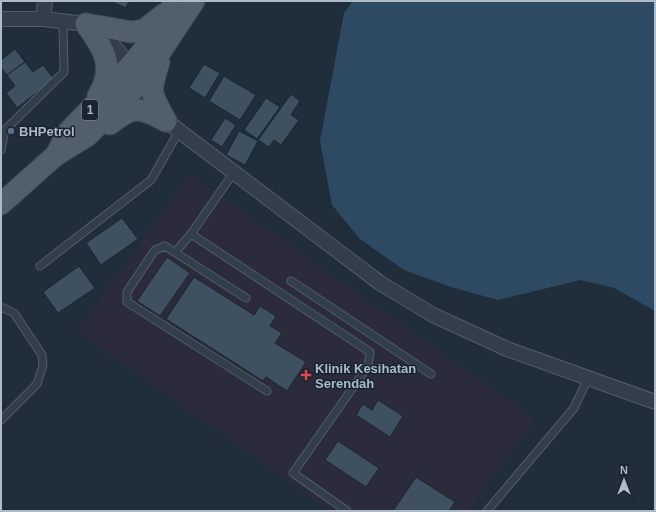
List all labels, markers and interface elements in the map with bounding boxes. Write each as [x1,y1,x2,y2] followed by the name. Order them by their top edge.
[82,100,98,120] road number: 1
[19,124,75,139] place label: BHPetrol
[6,126,16,136] marker: BHPetrol
[315,361,416,391] place label: Klinik Kesihatan Serendah
[300,369,312,381] marker: Klinik Kesihatan Serendah
[604,460,644,500] north arrow
[620,464,628,476] text: N

